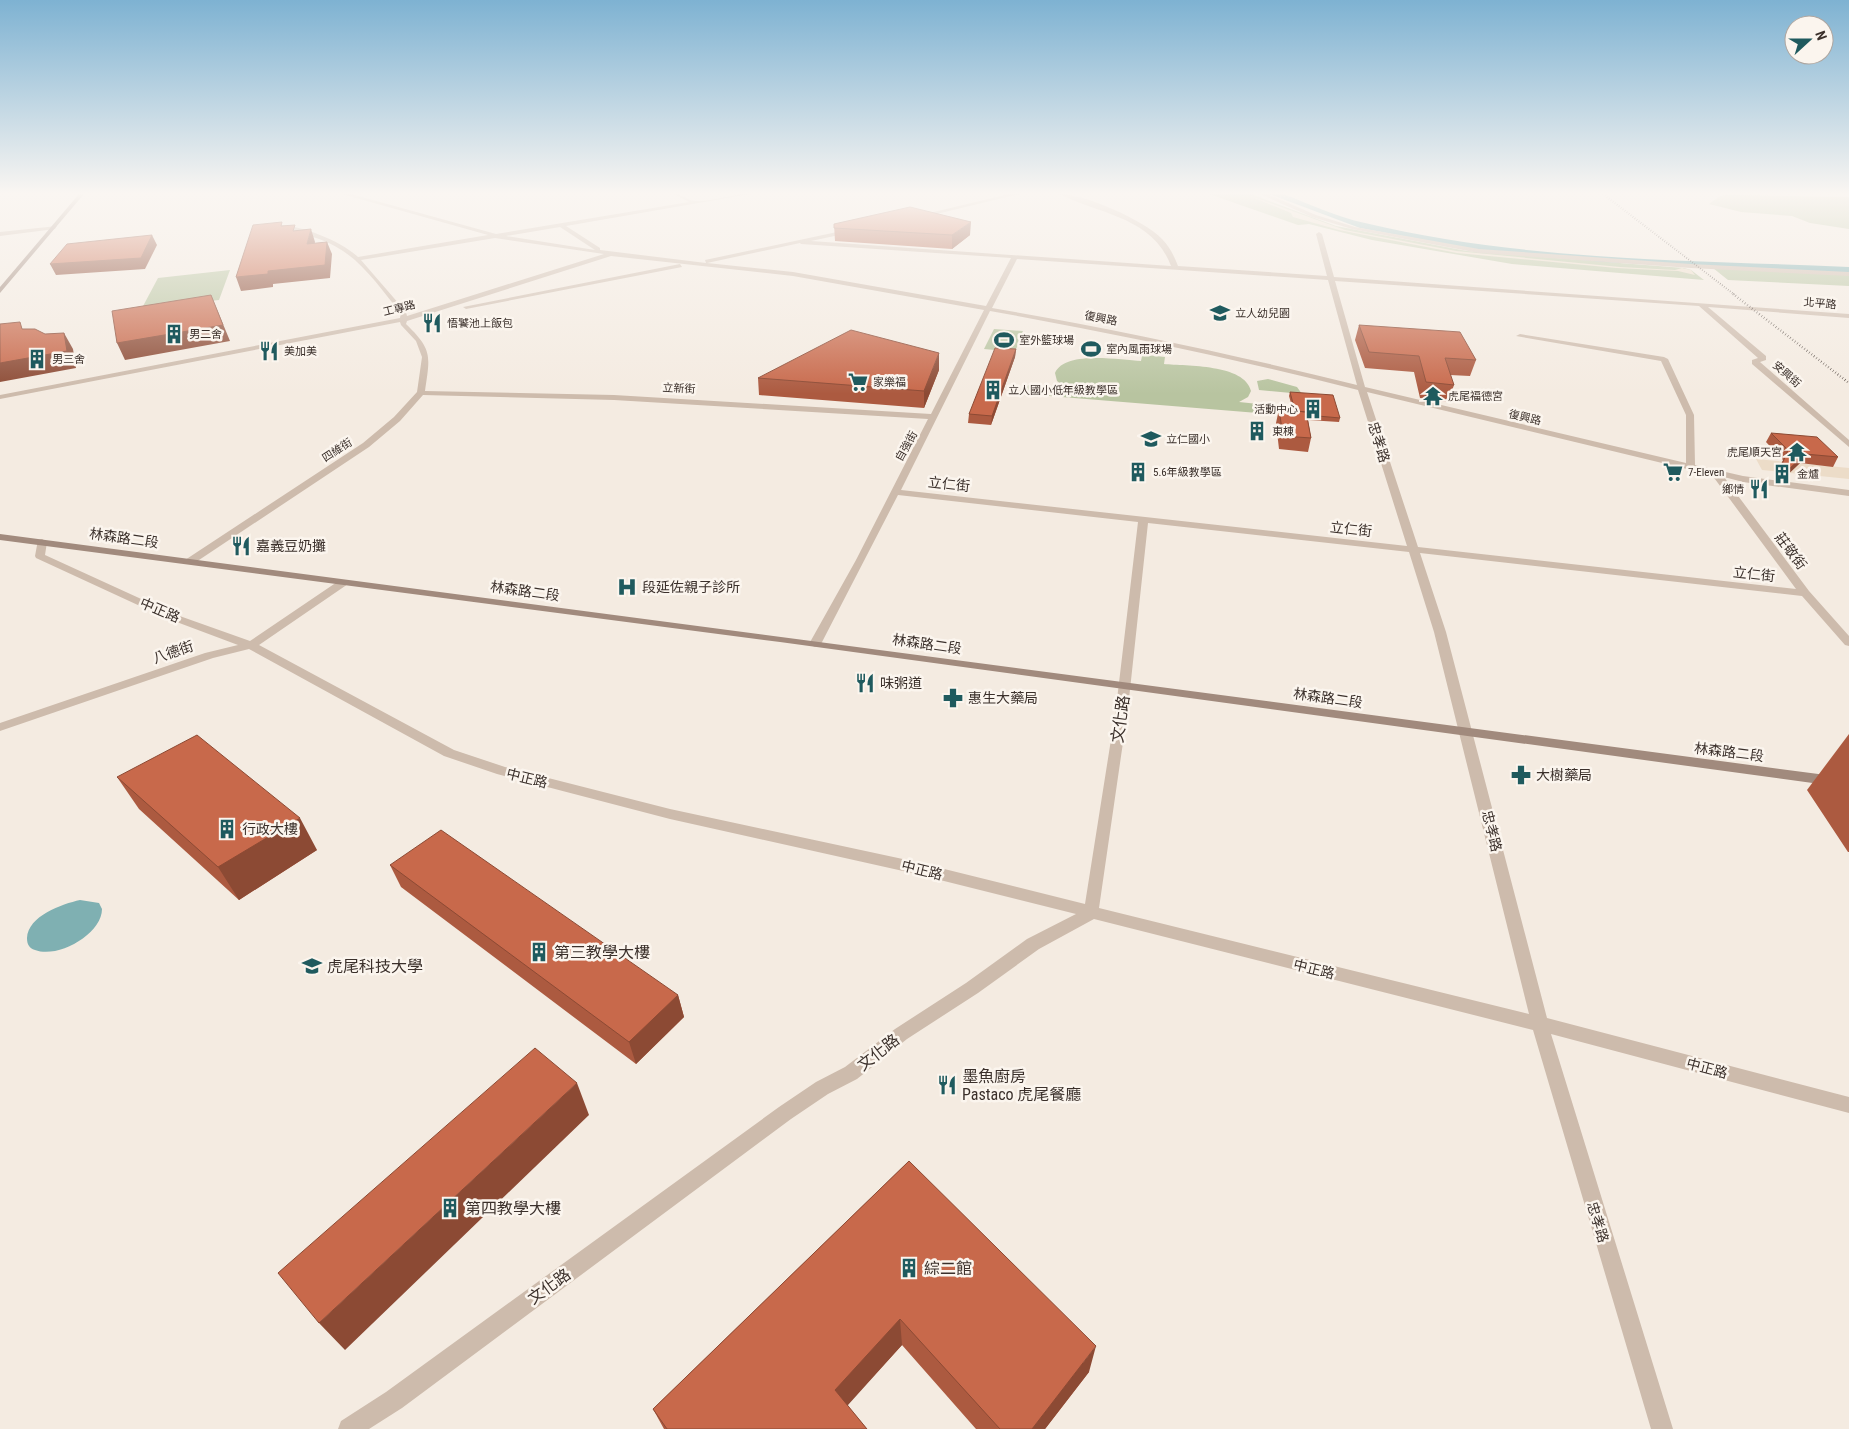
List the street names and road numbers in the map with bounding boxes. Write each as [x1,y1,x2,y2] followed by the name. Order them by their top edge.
[1803,296,1837,311] street label: 北平路
[382,298,417,319] street label: 工專路
[1083,309,1118,328] street label: 復興路
[1770,359,1803,390] street label: 安興街
[662,381,696,396] street label: 立新街
[1507,407,1542,428] street label: 復興路
[1365,420,1393,464] street label: 忠孝路
[893,429,920,464] street label: 自強街
[320,436,355,465] street label: 四維街
[927,474,971,494] street label: 立仁街
[1329,519,1373,539] street label: 立仁街
[88,525,160,551] street label: 林森路二段
[1772,529,1810,573] street label: 莊敬街
[1732,564,1776,584] street label: 立仁街
[489,578,561,604] street label: 林森路二段
[138,594,182,626] street label: 中正路
[891,631,963,657] street label: 林森路二段
[151,638,195,666] street label: 八德街
[1292,685,1364,711] street label: 林森路二段
[1108,694,1133,744] street label: 文化路
[1693,740,1765,764] street label: 林森路二段
[505,765,549,791] street label: 中正路
[1479,809,1505,853] street label: 忠孝路
[900,857,944,883] street label: 中正路
[1292,956,1336,982] street label: 中正路
[854,1030,903,1075] street label: 文化路
[1685,1055,1729,1081] street label: 中正路
[1584,1200,1612,1244] street label: 忠孝路
[524,1265,574,1308] street label: 文化路

